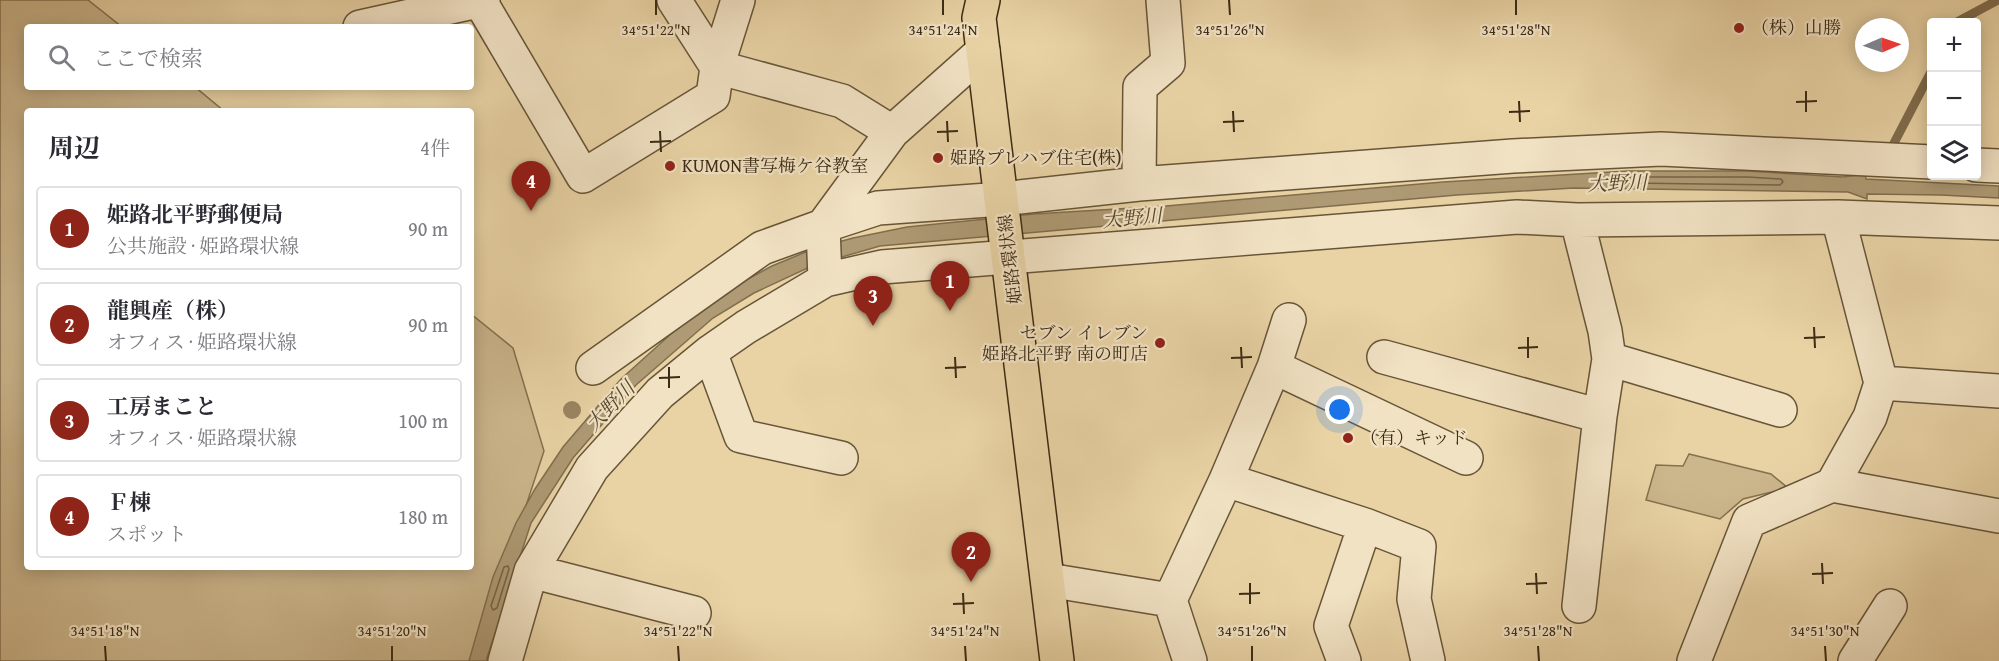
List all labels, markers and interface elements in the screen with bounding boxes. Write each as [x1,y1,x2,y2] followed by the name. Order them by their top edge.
[1751,14,1841,41] place label: （株）山勝
[1855,18,1909,72] north arrow
[1927,18,1981,180] map controls
[1927,18,1981,72] button: +
[622,19,691,40] text: 34°51'22"N
[909,19,978,40] text: 34°51'24"N
[1196,19,1265,40] text: 34°51'26"N
[1482,19,1551,40] text: 34°51'28"N
[1732,21,1746,35] marker: （株）山勝
[24,24,474,90] search box
[45,41,78,74] icon: search
[93,42,203,74] text: ここで検索
[1927,72,1981,126] button: −
[1927,126,1981,180] button: layers
[48,128,100,167] text: 周辺
[420,133,450,162] text: 4件
[950,144,1122,171] place label: 姫路プレハブ住宅(株)
[931,151,945,165] marker: 姫路プレハブ住宅(株)
[682,152,868,179] place label: KUMON書写梅ケ谷教室
[663,159,677,173] marker: KUMON書写梅ケ谷教室
[512,162,550,211] pin: 4
[1586,167,1649,198] water label: 大野川
[107,198,283,230] text: 姫路北平野郵便局
[1101,200,1165,235] water label: 大野川
[991,213,1028,305] street label: 姫路環状線
[64,214,75,243] text: 1
[408,214,448,243] text: 90 m
[107,231,299,260] text: 公共施設 · 姫路環状線
[930,262,970,311] pin: 1
[854,276,892,326] pin: 3
[107,294,239,326] text: 龍興産（株）
[64,310,75,339] text: 2
[408,310,448,339] text: 90 m
[982,319,1148,367] place label: セブン イレブン 姫路北平野 南の町店
[107,327,297,356] text: オフィス · 姫路環状線
[1153,336,1167,350] marker: セブン イレブン 姫路北平野 南の町店
[578,373,642,437] water label: 大野川
[107,390,217,422] text: 工房まこと
[1325,395,1354,424] your location
[64,406,75,435] text: 3
[398,406,448,435] text: 100 m
[107,423,297,452] text: オフィス · 姫路環状線
[1360,424,1468,451] place label: （有）キッド
[1341,431,1355,445] marker: （有）キッド
[107,486,151,518] text: Ｆ棟
[64,502,75,531] text: 4
[398,502,448,531] text: 180 m
[107,519,187,548] text: スポット
[952,532,990,582] pin: 2
[71,620,140,641] text: 34°51'18"N
[358,620,427,641] text: 34°51'20"N
[644,620,713,641] text: 34°51'22"N
[931,620,1000,641] text: 34°51'24"N
[1218,620,1287,641] text: 34°51'26"N
[1504,620,1573,641] text: 34°51'28"N
[1791,620,1860,641] text: 34°51'30"N

